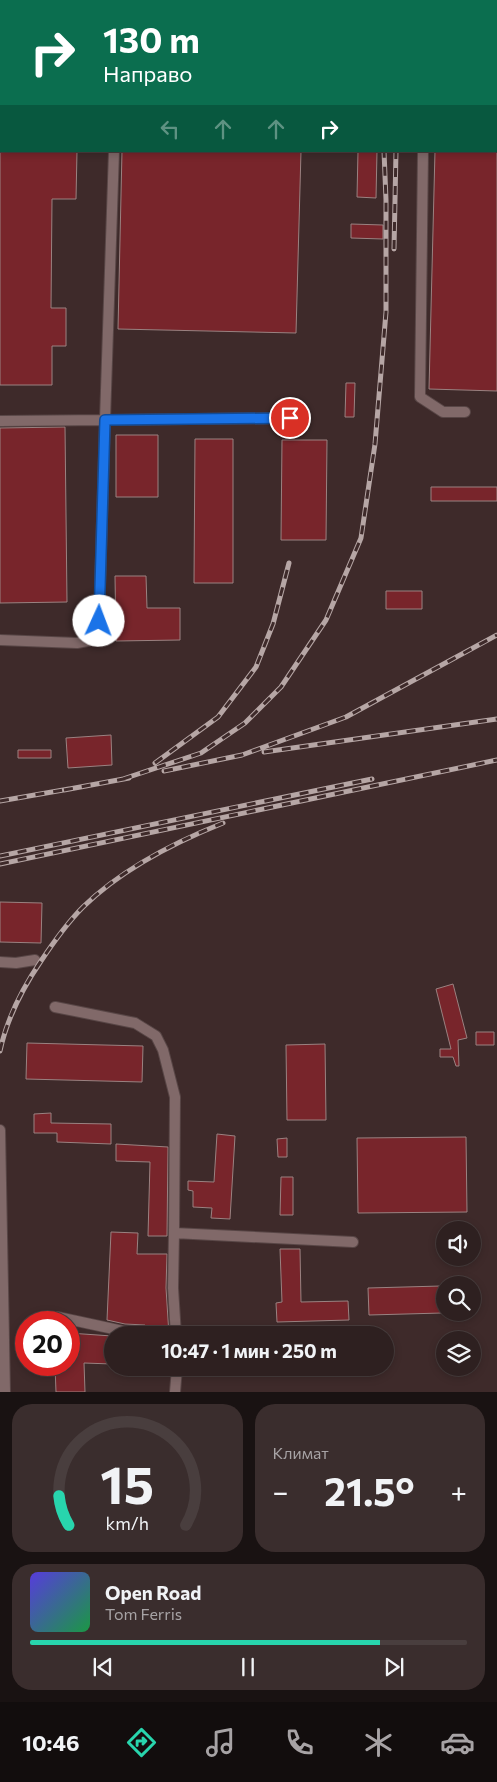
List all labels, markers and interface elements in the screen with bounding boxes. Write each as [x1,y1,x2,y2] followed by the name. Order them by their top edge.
[103,17,200,60] text: 130 m
[20,20,85,85] icon: right
[103,60,193,87] text: Направо
[156,115,184,143] icon: left
[209,115,237,143] icon: ahead
[262,115,290,143] icon: ahead
[315,115,343,143] icon: right
[269,397,311,439] pin
[276,404,304,432] icon: arrive
[72,594,124,646] position arrow
[436,1221,481,1376] map controls
[436,1221,481,1266] button: sound
[436,1276,481,1321] button: search
[15,1311,80,1376] speed limit sign: 20
[436,1331,481,1376] button: layers
[161,1339,337,1362] text: 10:47 · 1 мин · 250 m
[273,1443,329,1462] text: Климат
[100,1451,154,1515] text: 15
[324,1467,415,1514] text: 21.5°
[273,1474,288,1508] text: −
[451,1474,467,1508] text: +
[106,1512,149,1534] text: km/h
[105,1581,201,1604] text: Open Road
[105,1604,182,1623] text: Tom Ferris
[89,1653,117,1681] icon: previous
[234,1653,262,1681] icon: pause
[380,1653,408,1681] icon: next
[124,1725,159,1760] icon: directions
[203,1725,238,1760] icon: music
[282,1725,317,1760] icon: phone
[361,1725,396,1760] icon: climate
[440,1725,475,1760] icon: car
[22,1729,80,1756] text: 10:46

